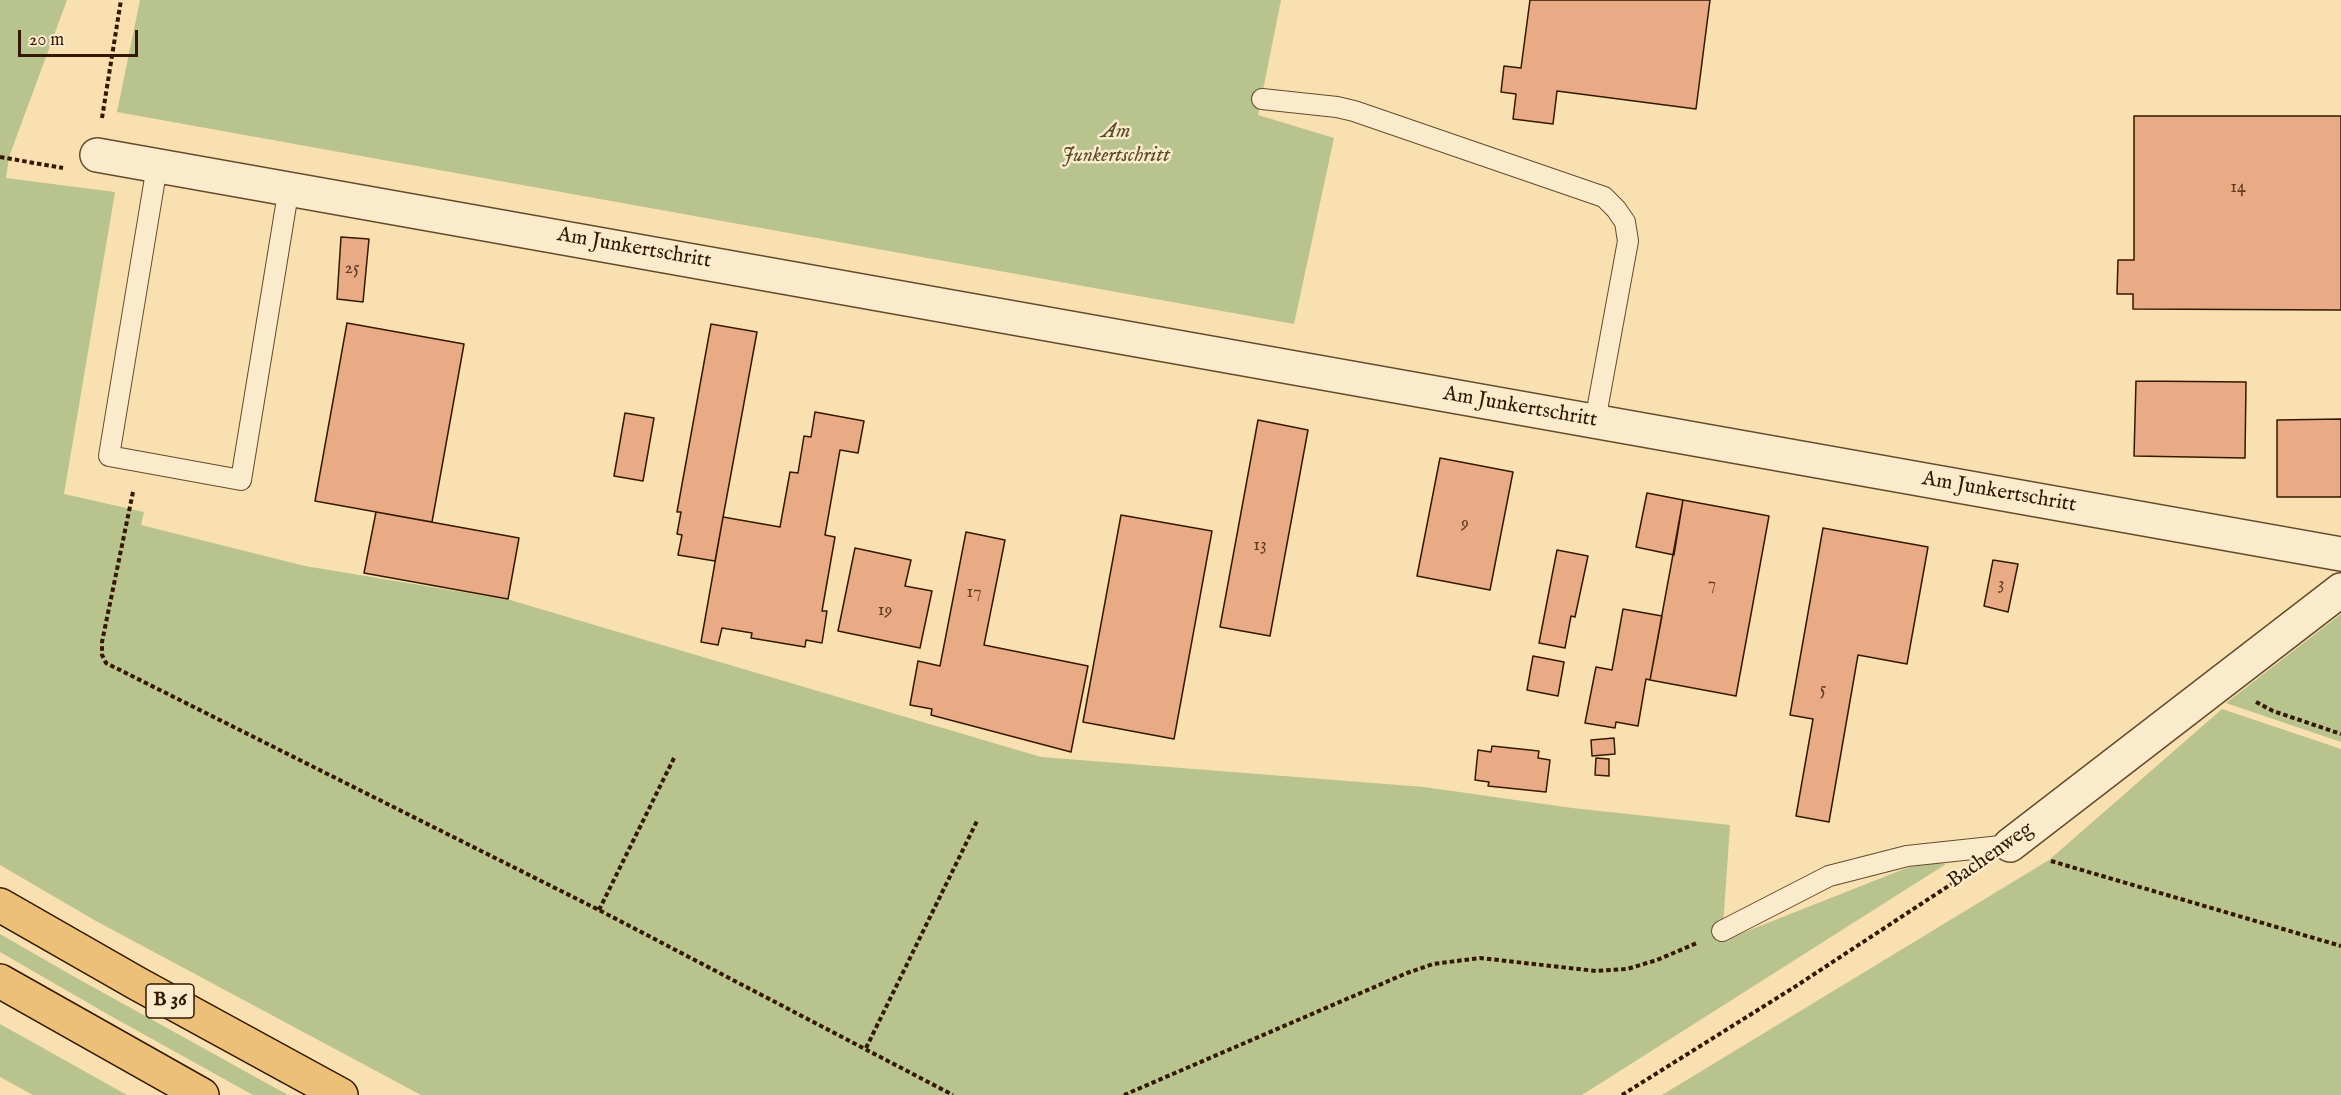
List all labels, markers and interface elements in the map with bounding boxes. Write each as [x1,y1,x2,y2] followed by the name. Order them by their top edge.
[21,18,141,56] scale bar
[29,29,64,52] text: 20 m
[1062,120,1170,170] park label: Am Junkertschritt
[2230,177,2246,199] house number: 14
[555,223,713,275] street label: Am Junkertschritt
[345,258,359,280] house number: 25
[1441,382,1599,434] street label: Am Junkertschritt
[1920,467,2078,519] street label: Am Junkertschritt
[1461,513,1469,535] house number: 9
[1253,535,1267,557] house number: 13
[1708,574,1716,596] house number: 7
[1998,574,2004,596] house number: 3
[966,582,982,604] house number: 17
[878,600,892,622] house number: 19
[1820,679,1826,701] house number: 5
[1943,817,2039,895] street label: Bachenweg
[146,984,194,1018] road number: B 36

